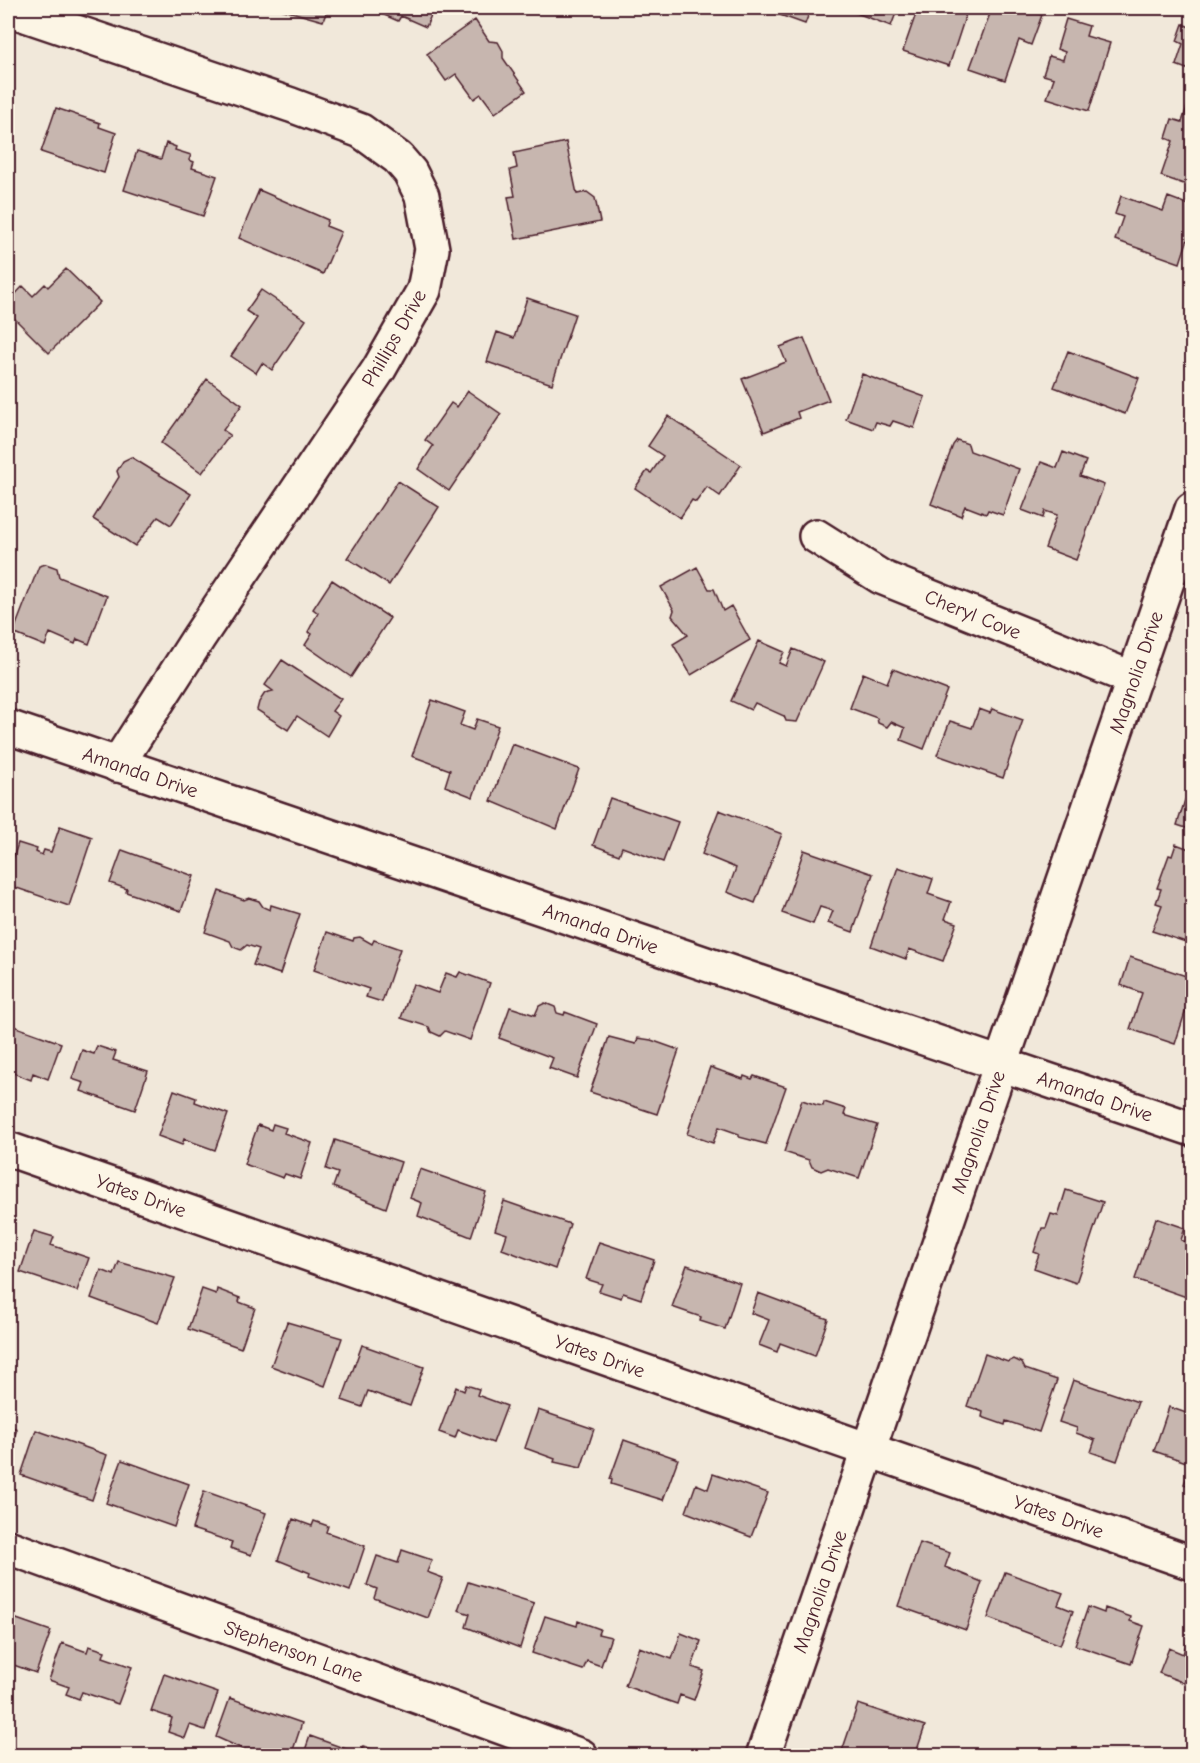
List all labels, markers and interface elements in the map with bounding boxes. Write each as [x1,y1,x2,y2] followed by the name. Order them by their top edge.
[357,285,431,391] street label: Phillips Drive
[922,584,1024,644] street label: Cheryl Cove
[1104,608,1168,737] street label: Magnolia Drive
[80,742,201,802] street label: Amanda Drive
[540,898,661,958] street label: Amanda Drive
[1034,1066,1156,1126] street label: Amanda Drive
[946,1067,1009,1196] street label: Magnolia Drive
[93,1169,189,1222] street label: Yates Drive
[552,1330,648,1382] street label: Yates Drive
[1010,1490,1107,1543] street label: Yates Drive
[788,1527,851,1656] street label: Magnolia Drive
[221,1615,366,1687] street label: Stephenson Lane

